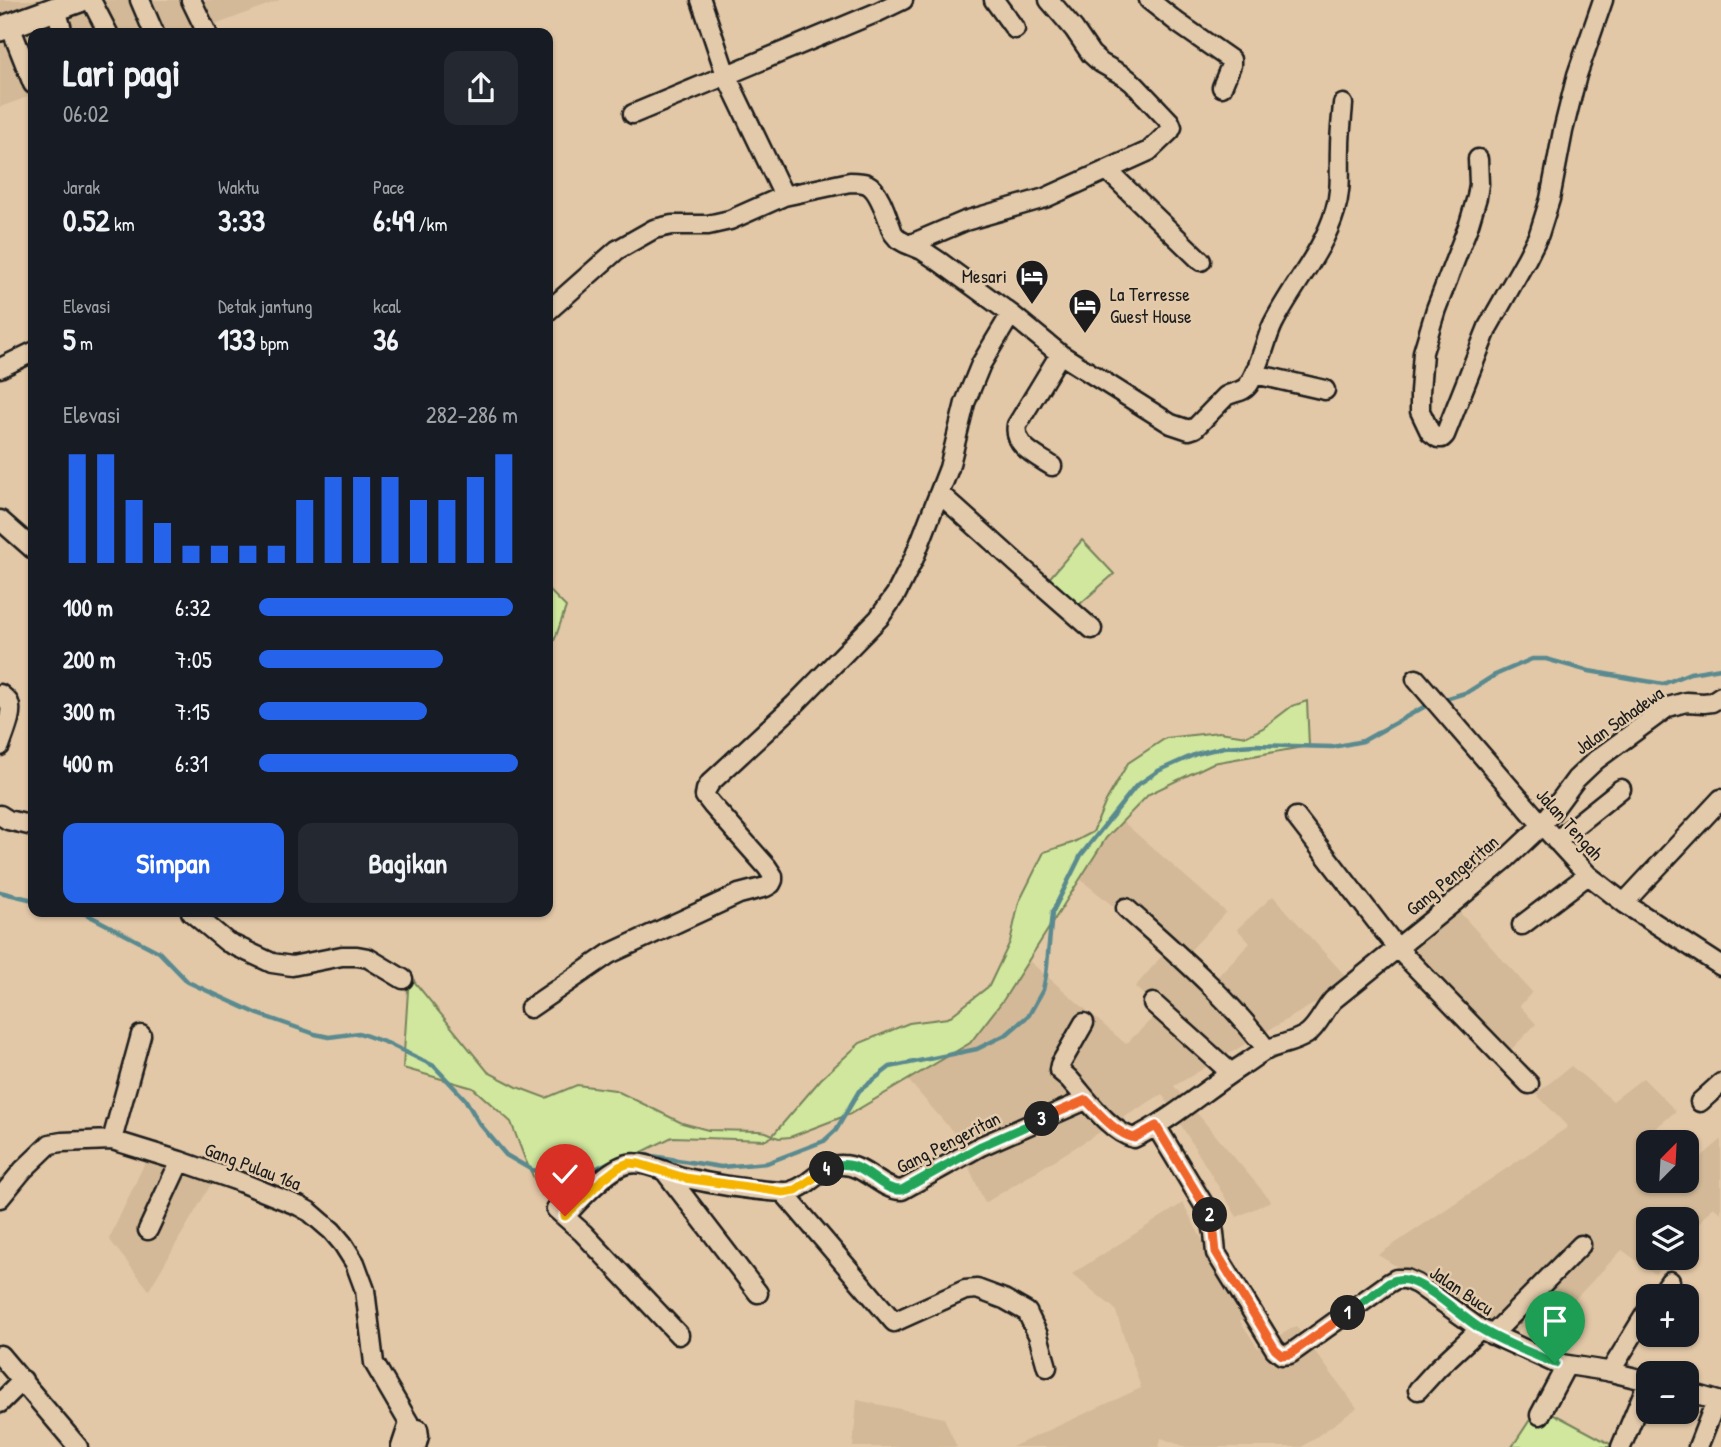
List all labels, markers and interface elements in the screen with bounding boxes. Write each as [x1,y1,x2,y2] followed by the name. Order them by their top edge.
[63,46,181,98] text: Lari pagi
[444,51,518,125] button: share
[63,98,109,129] text: 06:02
[63,174,100,200] text: Jarak
[218,174,259,200] text: Waktu
[373,174,405,200] text: Pace
[63,200,110,240] text: 0.52
[218,200,265,240] text: 3:33
[373,200,414,240] text: 6:49
[110,211,135,237] text: km
[414,211,447,237] text: /km
[1013,257,1051,306] hotel icon: Mesari
[962,263,1007,289] place label: Mesari
[1110,281,1192,329] place label: La Terresse Guest House
[1066,286,1104,335] hotel icon: La Terresse Guest House
[63,293,111,319] text: Elevasi
[218,293,313,319] text: Detak jantung
[373,293,401,319] text: kcal
[63,319,76,359] text: 5
[218,319,256,359] text: 133
[373,319,398,359] text: 36
[76,330,93,356] text: m
[256,330,289,356] text: bpm
[63,399,121,430] text: Elevasi
[426,399,518,430] text: 282–286 m
[63,592,113,623] text: 100 m
[175,592,211,623] text: 6:32
[63,644,115,675] text: 200 m
[175,644,212,675] text: 7:05
[1569,680,1669,760] street label: Jalan Sahadewa
[63,696,115,727] text: 300 m
[175,696,210,727] text: 7:15
[63,748,113,779] text: 400 m
[175,748,208,779] text: 6:31
[1531,782,1609,866] street label: Jalan Tengah
[63,823,284,903] button: Simpan
[298,823,518,903] button: Bagikan
[1400,829,1504,921] street label: Gang Pengeritan
[1024,1102,1060,1136] pin: 3
[892,1105,1004,1179] street label: Gang Pengeritan
[1037,1105,1046,1131] text: 3
[1636,1130,1699,1194] north arrow
[1636,1130,1699,1424] map controls
[201,1136,305,1196] street label: Gang Pulau 16a
[535,1144,595,1216] pin
[810,1152,844,1186] pin: 4
[546,1155,584,1193] icon: check
[823,1155,830,1181] text: 4
[1192,1198,1228,1232] pin: 2
[1205,1201,1214,1227] text: 2
[1636,1207,1699,1270] button: layers
[1425,1259,1500,1321] street label: Jalan Bucu
[1636,1284,1699,1347] button: +
[1525,1291,1585,1363] pin
[1330,1296,1366,1330] pin: 1
[1344,1299,1351,1325] text: 1
[1536,1302,1574,1340] icon: arrive
[1636,1361,1699,1424] button: −

